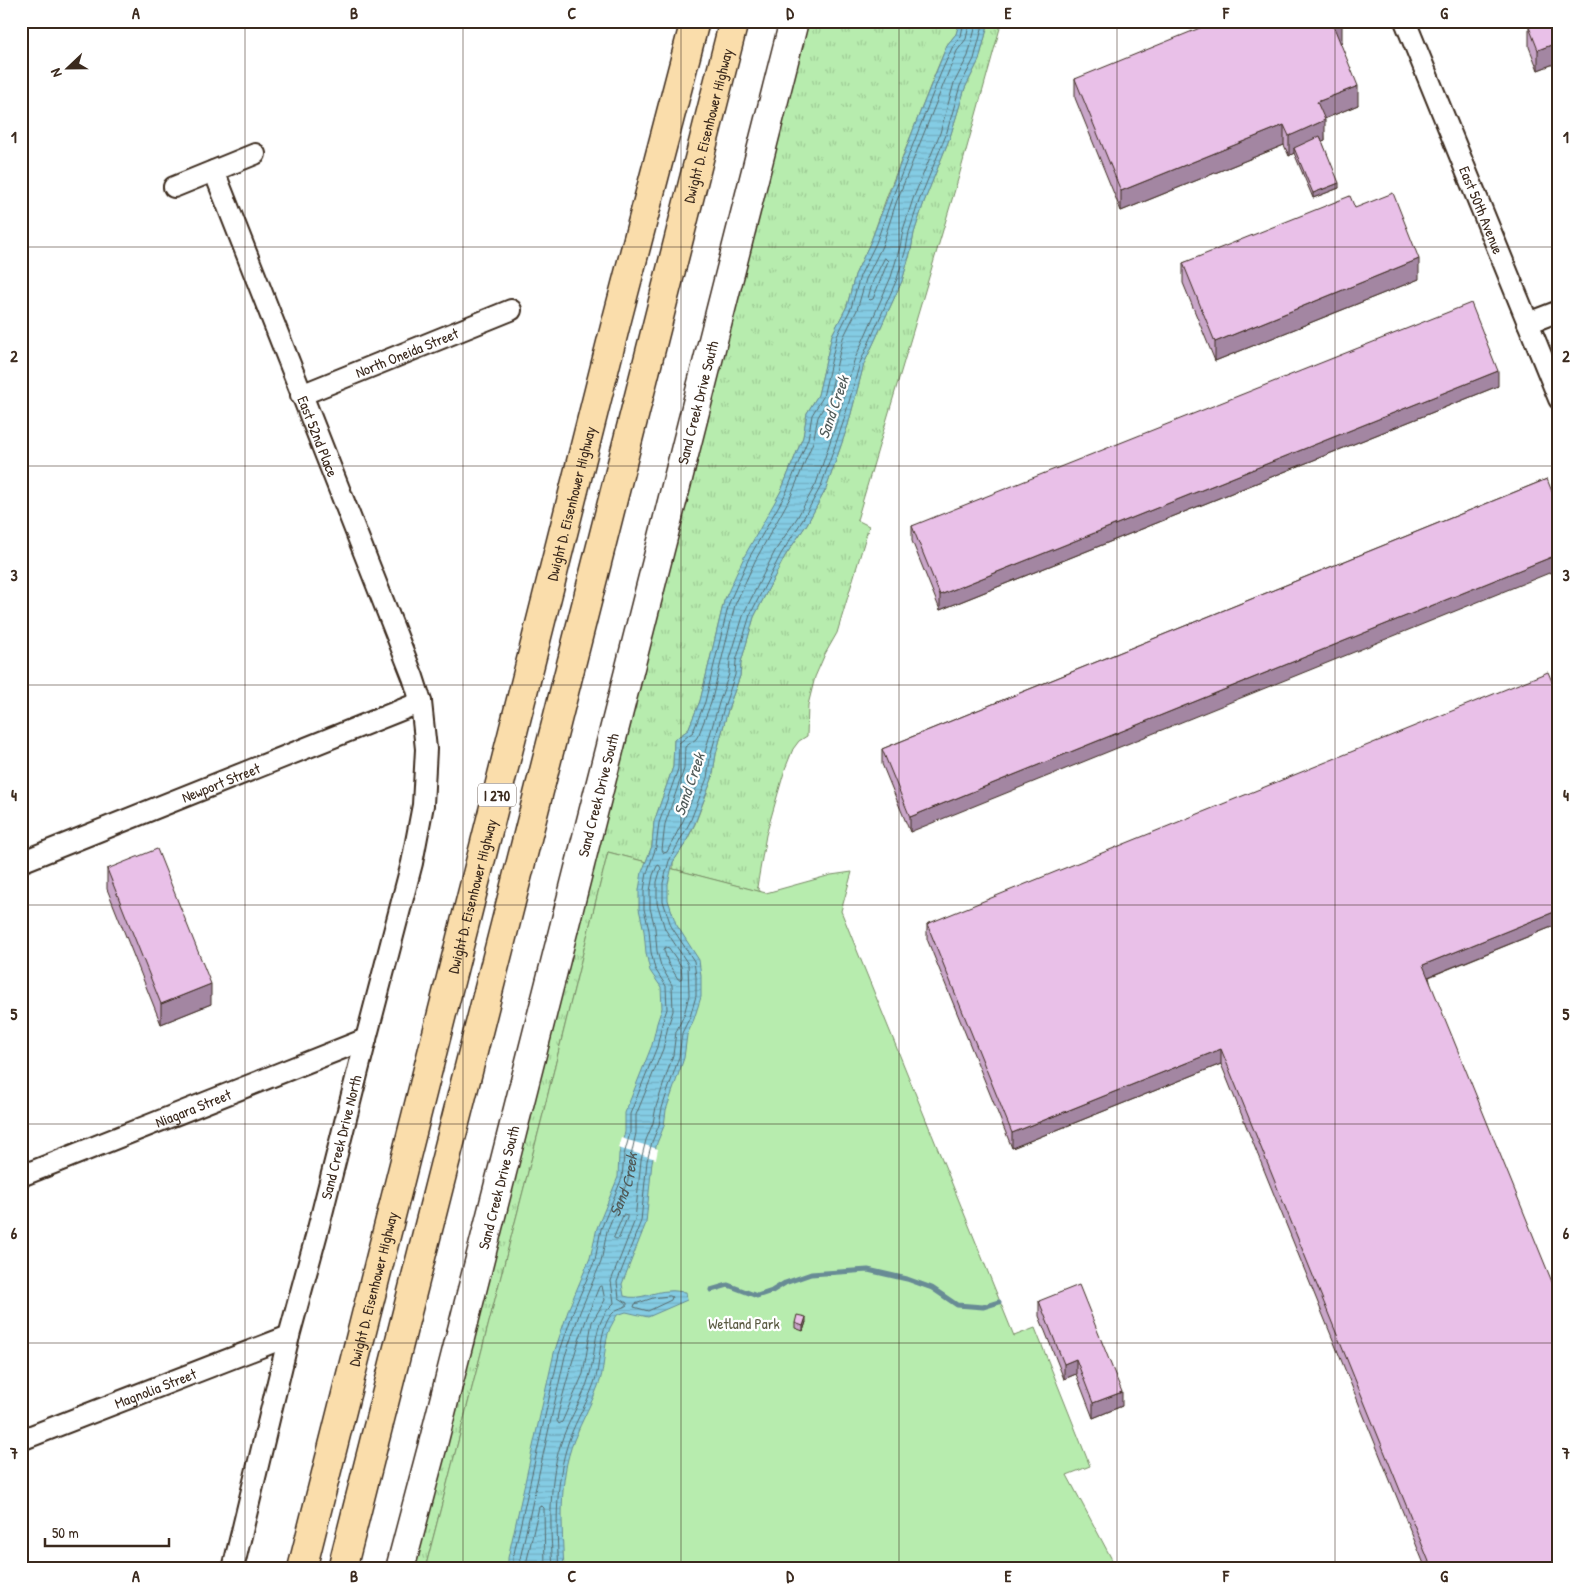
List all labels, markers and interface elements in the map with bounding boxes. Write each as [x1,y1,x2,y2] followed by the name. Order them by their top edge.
[132,2,140,24] text: A
[350,2,358,24] text: B
[568,2,577,24] text: C
[786,2,794,24] text: D
[1004,2,1012,24] text: E
[1222,2,1230,24] text: F
[1440,2,1448,24] text: G
[42,42,92,92] north arrow
[678,46,737,205] street label: Dwight D. Eisenhower Highway
[45,66,66,80] text: N
[11,126,17,148] text: 1
[1563,126,1569,148] text: 1
[1455,163,1509,257] street label: East 50th Avenue
[352,322,462,382] street label: North Oneida Street
[672,338,723,466] street label: Sand Creek Drive South
[10,345,18,367] text: 2
[1562,345,1570,367] text: 2
[812,371,854,441] water label: Sand Creek
[293,393,344,480] street label: East 52nd Place
[541,424,600,583] street label: Dwight D. Eisenhower Highway
[10,564,18,586] text: 3
[1562,564,1570,586] text: 3
[572,731,623,859] street label: Sand Creek Drive South
[668,748,710,818] water label: Sand Creek
[178,757,264,807] street label: Newport Street
[11,784,17,806] text: 4
[478,784,516,806] road number: I 270
[1563,784,1569,806] text: 4
[442,817,501,976] street label: Dwight D. Eisenhower Highway
[11,1003,18,1025] text: 5
[1563,1003,1570,1025] text: 5
[315,1073,367,1201] street label: Sand Creek Drive North
[152,1083,235,1132] street label: Niagara Street
[472,1123,524,1251] street label: Sand Creek Drive South
[603,1150,642,1219] water label: Sand Creek
[343,1209,402,1368] street label: Dwight D. Eisenhower Highway
[11,1222,18,1244] text: 6
[1563,1222,1570,1244] text: 6
[708,1313,780,1334] park label: Wetland Park
[111,1362,200,1413] street label: Magnolia Street
[9,1442,18,1464] text: 7
[1561,1442,1570,1464] text: 7
[45,1515,169,1547] scale bar
[52,1522,79,1543] text: 50 m
[132,1565,140,1587] text: A
[350,1565,358,1587] text: B
[568,1565,577,1587] text: C
[786,1565,794,1587] text: D
[1004,1565,1012,1587] text: E
[1222,1565,1230,1587] text: F
[1440,1565,1448,1587] text: G

